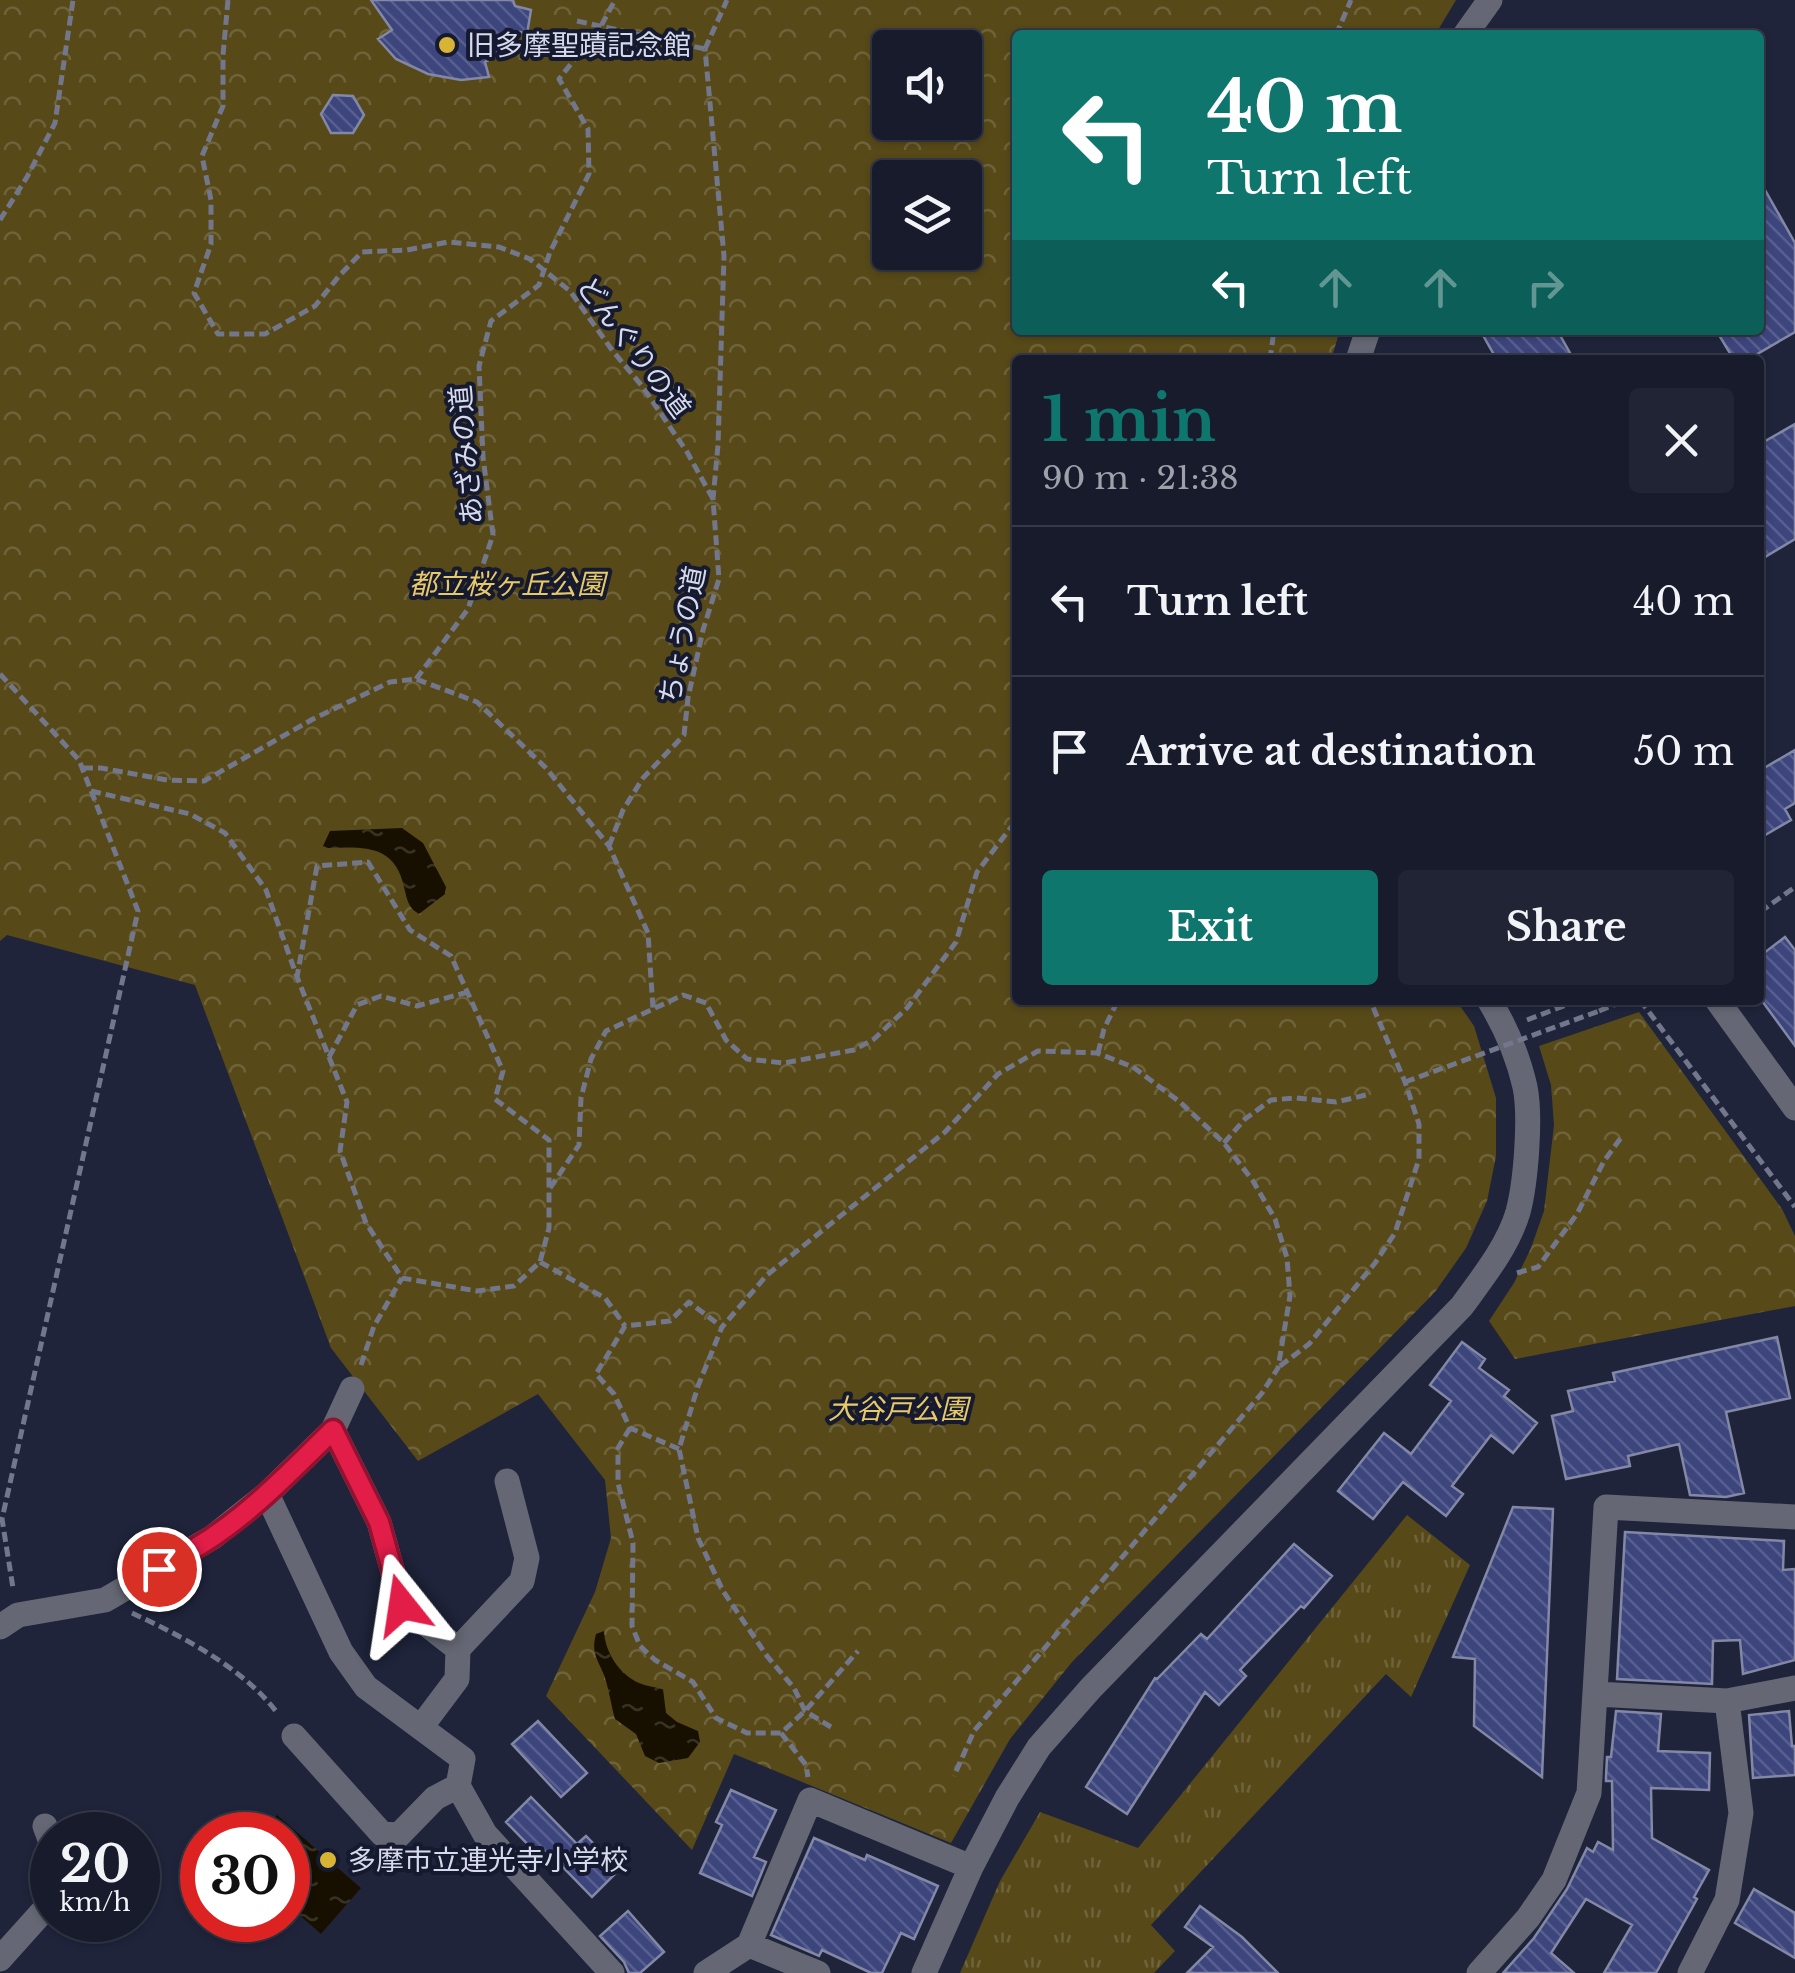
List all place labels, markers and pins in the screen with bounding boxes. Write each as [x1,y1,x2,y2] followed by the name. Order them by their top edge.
[467,28,691,63] place label: 旧多摩聖蹟記念館
[436,34,458,56] marker: 旧多摩聖蹟記念館
[117,1527,202,1612] pin
[348,1843,628,1878] place label: 多摩市立連光寺小学校
[317,1849,339,1871] marker: 多摩市立連光寺小学校

